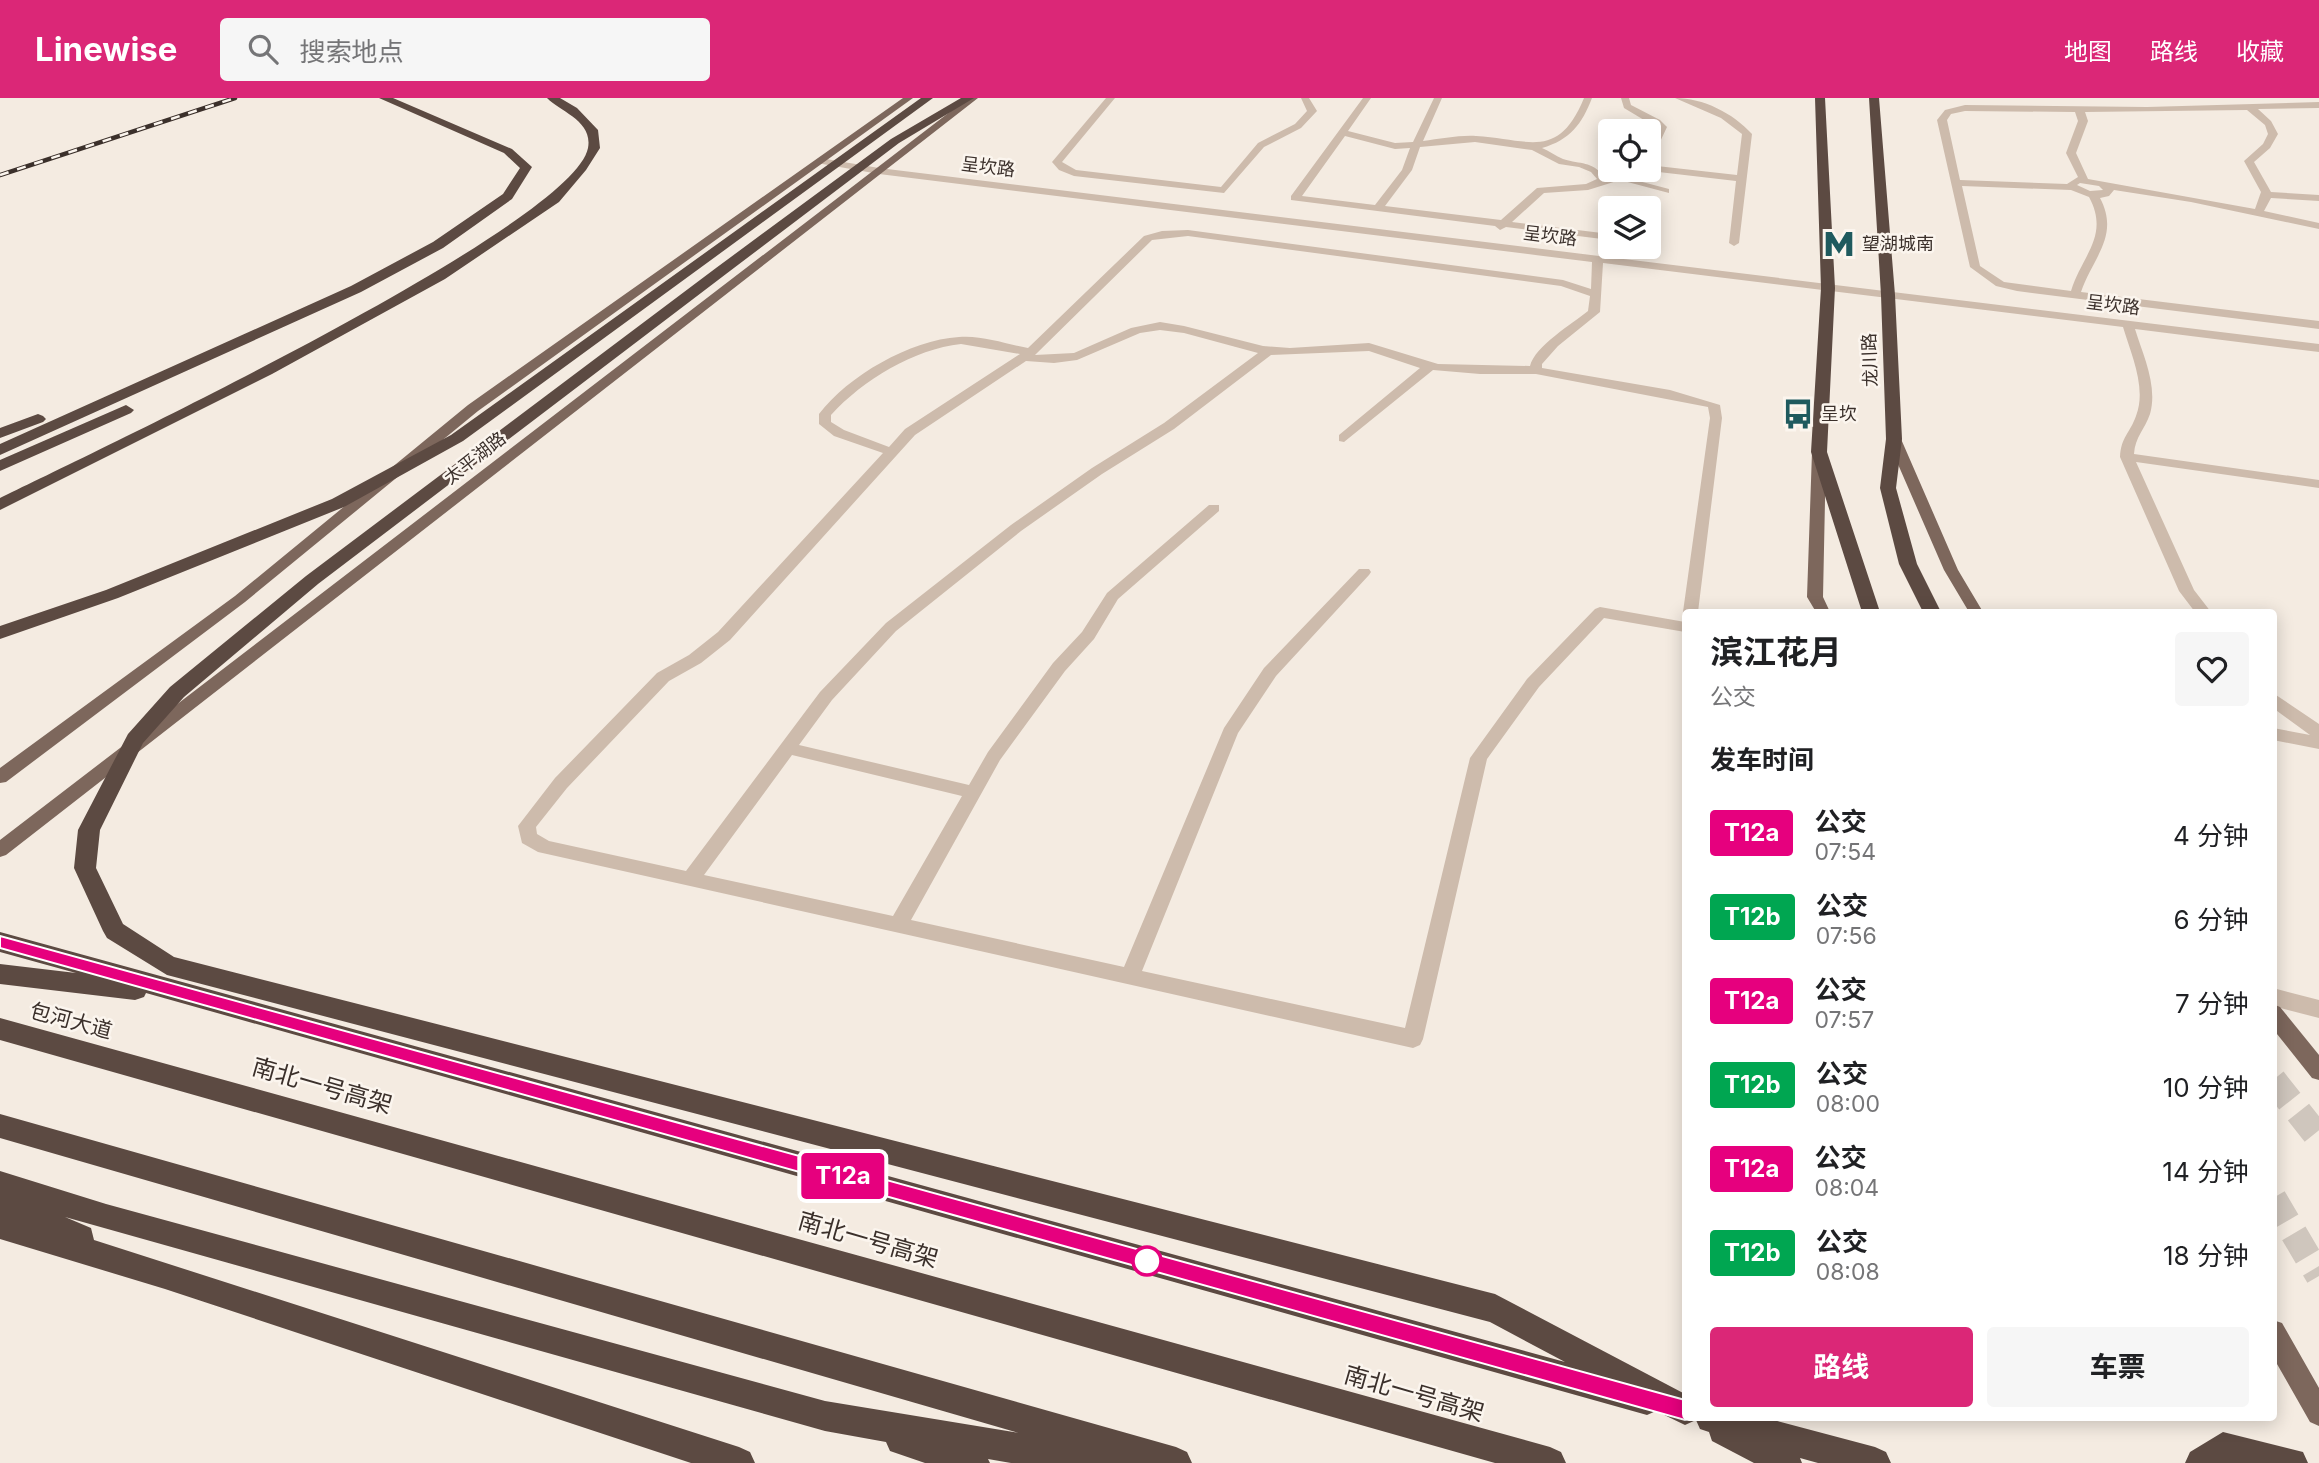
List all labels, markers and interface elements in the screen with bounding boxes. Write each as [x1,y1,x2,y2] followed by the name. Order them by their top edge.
[220,18,710,81] search box
[35,29,178,69] text: Linewise
[244,30,282,68] icon: search
[300,36,404,67] text: 搜索地点
[2064,37,2112,66] text: 地图
[2150,37,2198,66] text: 路线
[2236,37,2284,66] text: 收藏
[1598,119,1661,259] map controls
[1598,119,1661,182] button: locate
[960,153,1016,180] street label: 呈坎路
[1598,196,1661,259] button: layers
[1522,222,1578,249] street label: 呈坎路
[1822,227,1856,261] metro station icon: 望湖城南
[1862,233,1934,254] place label: 望湖城南
[2085,291,2141,318] street label: 呈坎路
[1858,333,1881,387] street label: 龙川路
[1781,397,1815,431] bus stop icon: 呈坎
[1821,403,1857,424] place label: 呈坎
[440,427,510,488] street label: 太平湖路
[1710,632,1842,672] text: 滨江花月
[2175,632,2249,706] button: heart
[1710,683,1756,711] text: 公交
[1710,744,1814,775] text: 发车时间
[1814,806,1866,837] text: 公交
[1724,818,1779,847] text: T12a
[2173,820,2249,851] text: 4 分钟
[1814,838,1876,866] text: 07:54
[1816,890,1868,921] text: 公交
[1724,902,1781,931] text: T12b
[2174,904,2249,935] text: 6 分钟
[1816,922,1877,950] text: 07:56
[1814,974,1866,1005] text: 公交
[1724,986,1779,1015] text: T12a
[2175,988,2249,1019] text: 7 分钟
[27,998,115,1043] street label: 包河大道
[1814,1006,1874,1034] text: 07:57
[249,1052,395,1119] street label: 南北一号高架
[1816,1058,1868,1089] text: 公交
[1724,1070,1781,1099] text: T12b
[2163,1072,2249,1103] text: 10 分钟
[1816,1090,1880,1118] text: 08:00
[1814,1142,1866,1173] text: 公交
[794,1153,892,1199] line badge: T12a
[1724,1154,1779,1183] text: T12a
[2162,1156,2249,1187] text: 14 分钟
[815,1161,871,1190] text: T12a
[1814,1174,1879,1202] text: 08:04
[795,1206,941,1273] street label: 南北一号高架
[1816,1226,1868,1257] text: 公交
[1724,1238,1781,1267] text: T12b
[2163,1240,2249,1271] text: 18 分钟
[1132,1246,1162,1276] unlabelled marker
[1816,1258,1880,1286] text: 08:08
[1710,1327,1973,1407] button: 路线
[1987,1327,2249,1407] button: 车票
[1341,1360,1487,1427] street label: 南北一号高架

